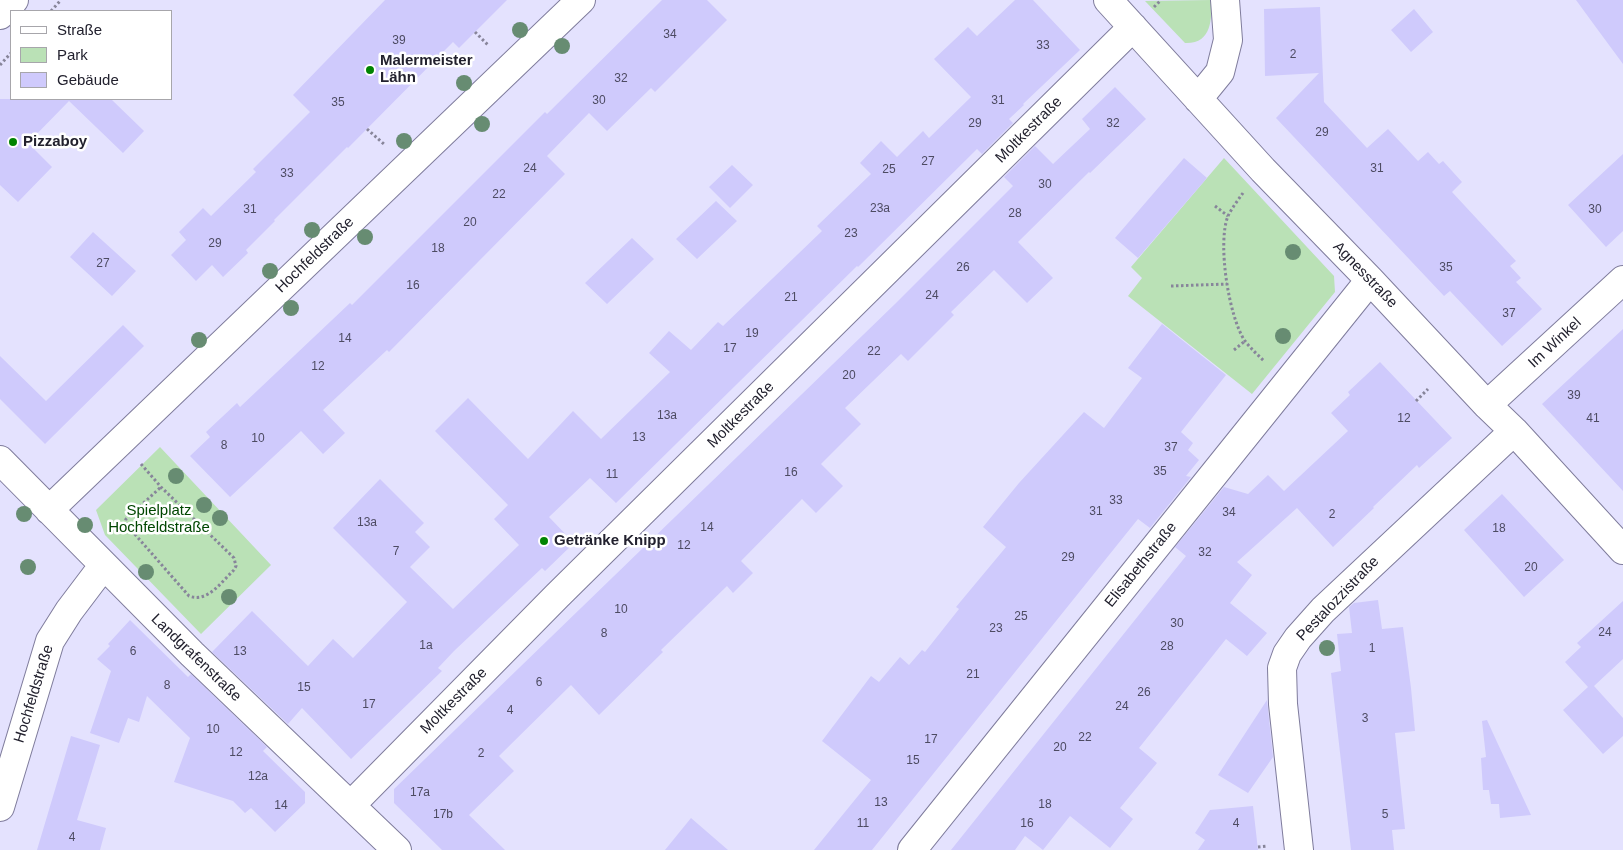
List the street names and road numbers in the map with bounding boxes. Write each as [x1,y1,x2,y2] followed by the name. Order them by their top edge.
[992,93,1066,167] street label: Moltkestraße
[272,213,358,297] street label: Hochfeldstraße
[1329,238,1401,312] street label: Agnesstraße
[1525,314,1585,372] street label: Im Winkel
[704,378,778,452] street label: Moltkestraße
[1101,519,1181,611] street label: Elisabethstraße
[1293,553,1383,645] street label: Pestalozzistraße
[147,610,245,706] street label: Landgrafenstraße
[11,643,57,745] street label: Hochfeldstraße
[417,664,491,738] street label: Moltkestraße

